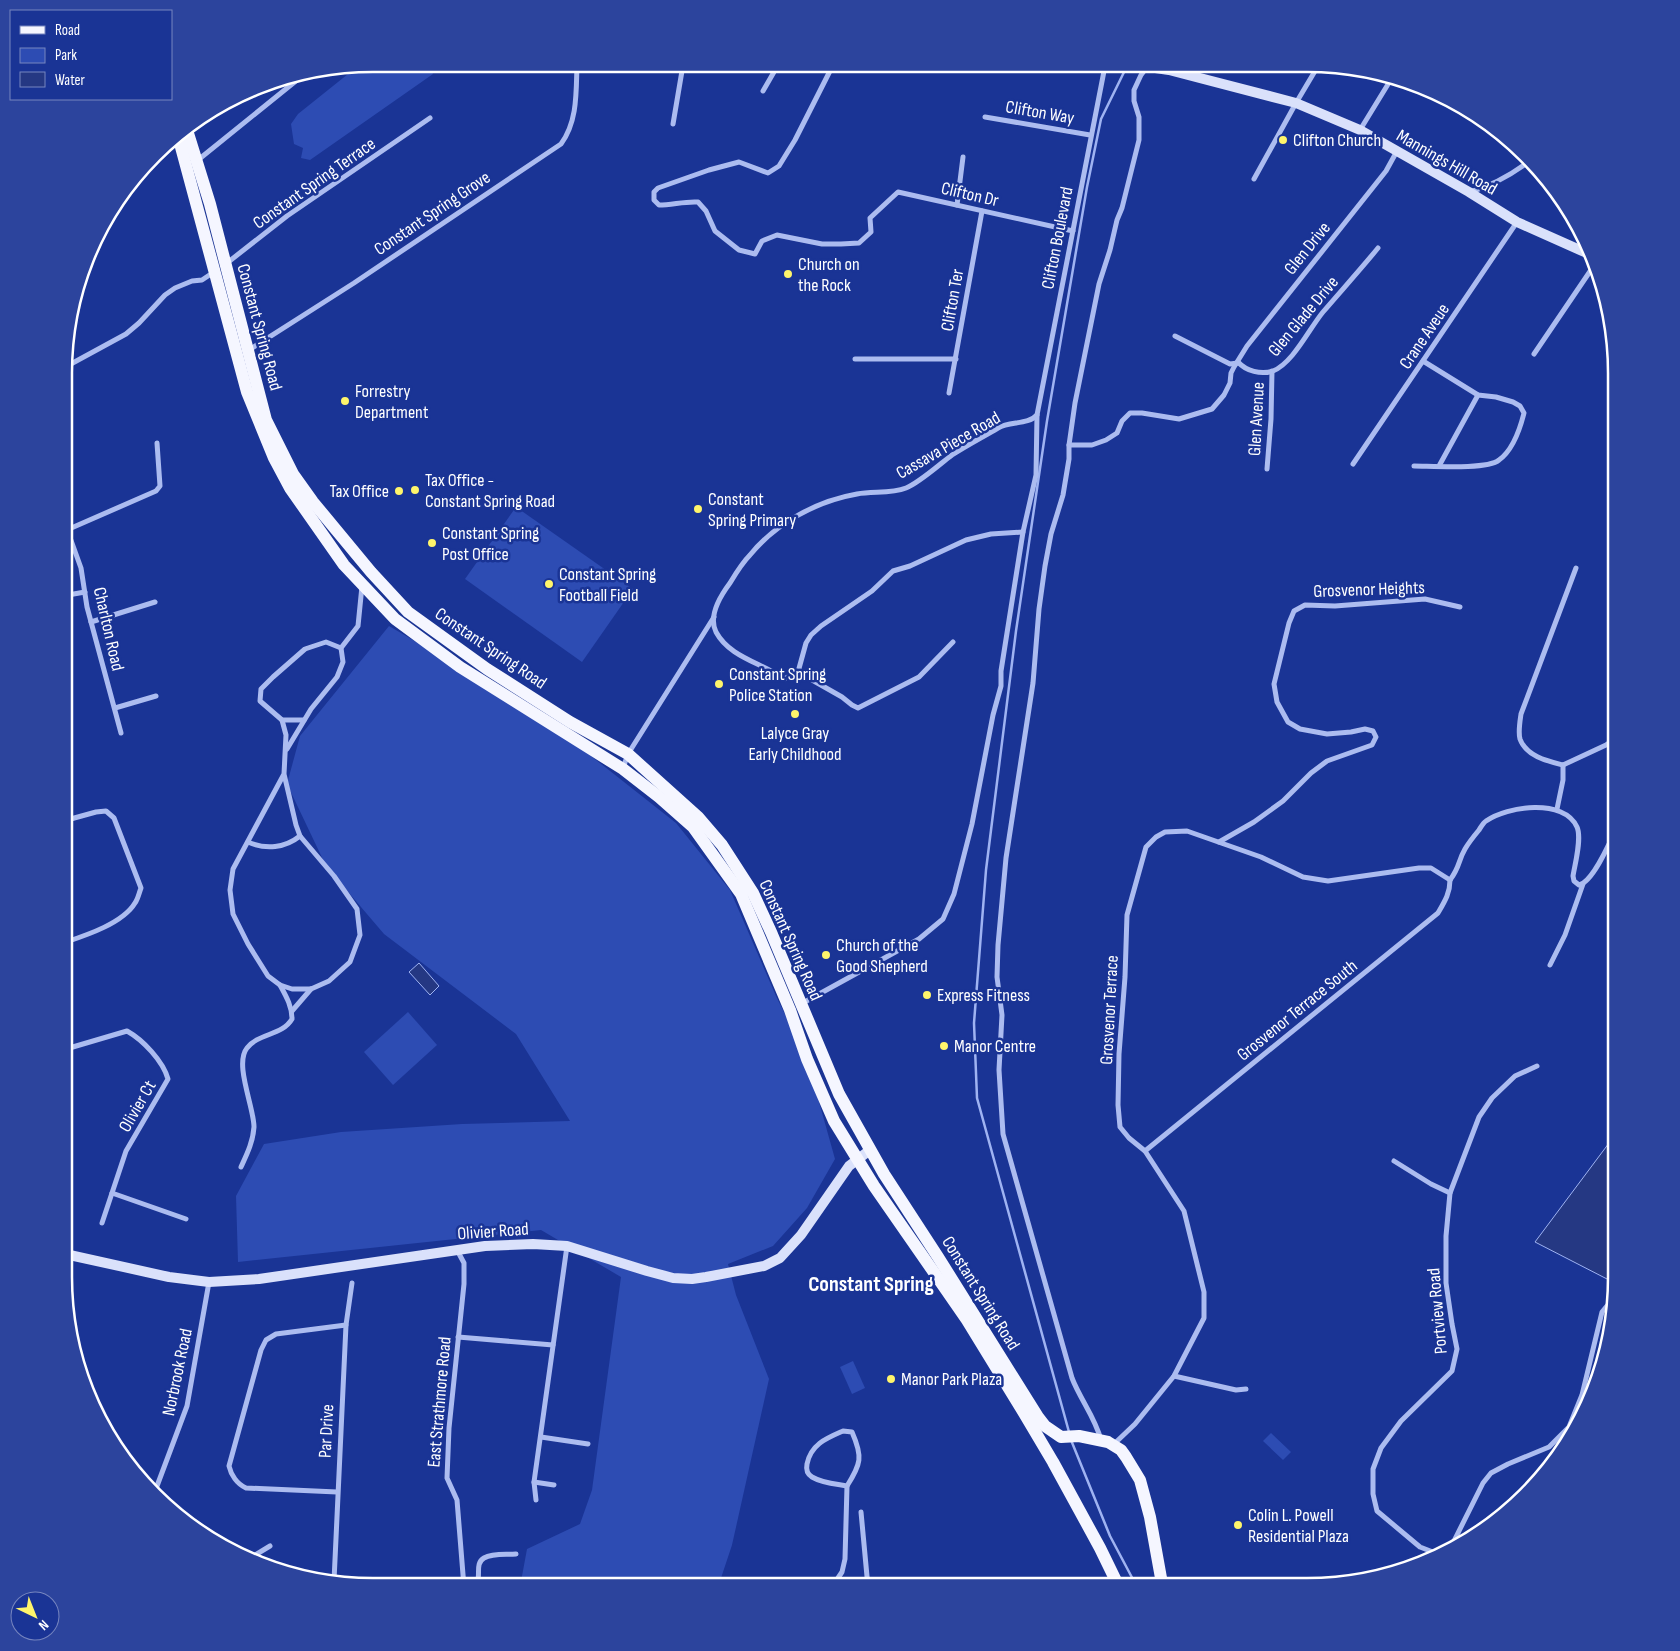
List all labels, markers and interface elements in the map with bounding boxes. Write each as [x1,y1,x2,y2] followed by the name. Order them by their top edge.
[10,10,172,100] legend
[55,21,80,40] text: Road
[55,46,77,65] text: Park
[55,71,86,90] text: Water
[1004,96,1076,129] street label: Clifton Way
[1393,125,1501,200] street label: Mannings Hill Road
[1293,130,1381,151] place label: Clifton Church
[249,133,380,234] street label: Constant Spring Terrace
[1277,134,1289,146] marker: Clifton Church
[370,167,494,260] street label: Constant Spring Grove
[939,178,1001,211] street label: Clifton Dr
[1037,185,1078,291] street label: Clifton Boulevard
[1280,218,1335,279] street label: Glen Drive
[798,254,860,296] place label: Church on the Rock
[233,262,286,393] street label: Constant Spring Road
[937,267,968,333] street label: Clifton Ter
[782,268,794,280] marker: Church on the Rock
[1264,272,1343,361] street label: Glen Glade Drive
[1395,299,1454,373] street label: Crane Aveue
[355,381,429,423] place label: Forrestry Department
[1244,381,1269,457] street label: Glen Avenue
[339,395,351,407] marker: Forrestry Department
[892,407,1004,484] street label: Cassava Piece Road
[425,470,555,512] place label: Tax Office - Constant Spring Road
[329,481,389,502] place label: Tax Office
[409,484,421,496] marker: Tax Office - Constant Spring Road
[393,485,405,497] marker: Tax Office
[708,489,796,531] place label: Constant Spring Primary
[692,503,704,515] marker: Constant Spring Primary
[442,523,539,565] place label: Constant Spring Post Office
[426,537,438,549] marker: Constant Spring Post Office
[559,564,656,606] place label: Constant Spring Football Field
[1313,577,1425,602] street label: Grosvenor Heights
[543,578,555,590] marker: Constant Spring Football Field
[89,585,128,673] street label: Charlton Road
[431,603,551,694] street label: Constant Spring Road
[729,664,826,706] place label: Constant Spring Police Station
[713,678,725,690] marker: Constant Spring Police Station
[789,708,801,720] marker: Lalyce Gray Early Childhood
[748,723,842,765] place label: Lalyce Gray Early Childhood
[754,876,827,1004] street label: Constant Spring Road
[836,935,928,977] place label: Church of the Good Shepherd
[820,949,832,961] marker: Church of the Good Shepherd
[1096,955,1123,1065] street label: Grosvenor Terrace
[1233,956,1362,1065] street label: Grosvenor Terrace South
[937,985,1030,1006] place label: Express Fitness
[921,989,933,1001] marker: Express Fitness
[954,1036,1036,1057] place label: Manor Centre
[938,1040,950,1052] marker: Manor Centre
[114,1076,161,1136] street label: Olivier Ct
[457,1219,529,1244] street label: Olivier Road
[937,1233,1024,1354] street label: Constant Spring Road
[1423,1267,1452,1355] street label: Portview Road
[808,1271,934,1298] district label: Constant Spring
[158,1326,197,1418] street label: Norbrook Road
[423,1336,456,1468] street label: East Strathmore Road
[901,1369,1002,1390] place label: Manor Park Plaza
[885,1373,897,1385] marker: Manor Park Plaza
[315,1404,338,1458] street label: Par Drive
[1248,1505,1349,1547] place label: Colin L. Powell Residential Plaza
[1232,1519,1244,1531] marker: Colin L. Powell Residential Plaza
[10,1591,60,1641] north arrow
[35,1616,52,1634] text: N

